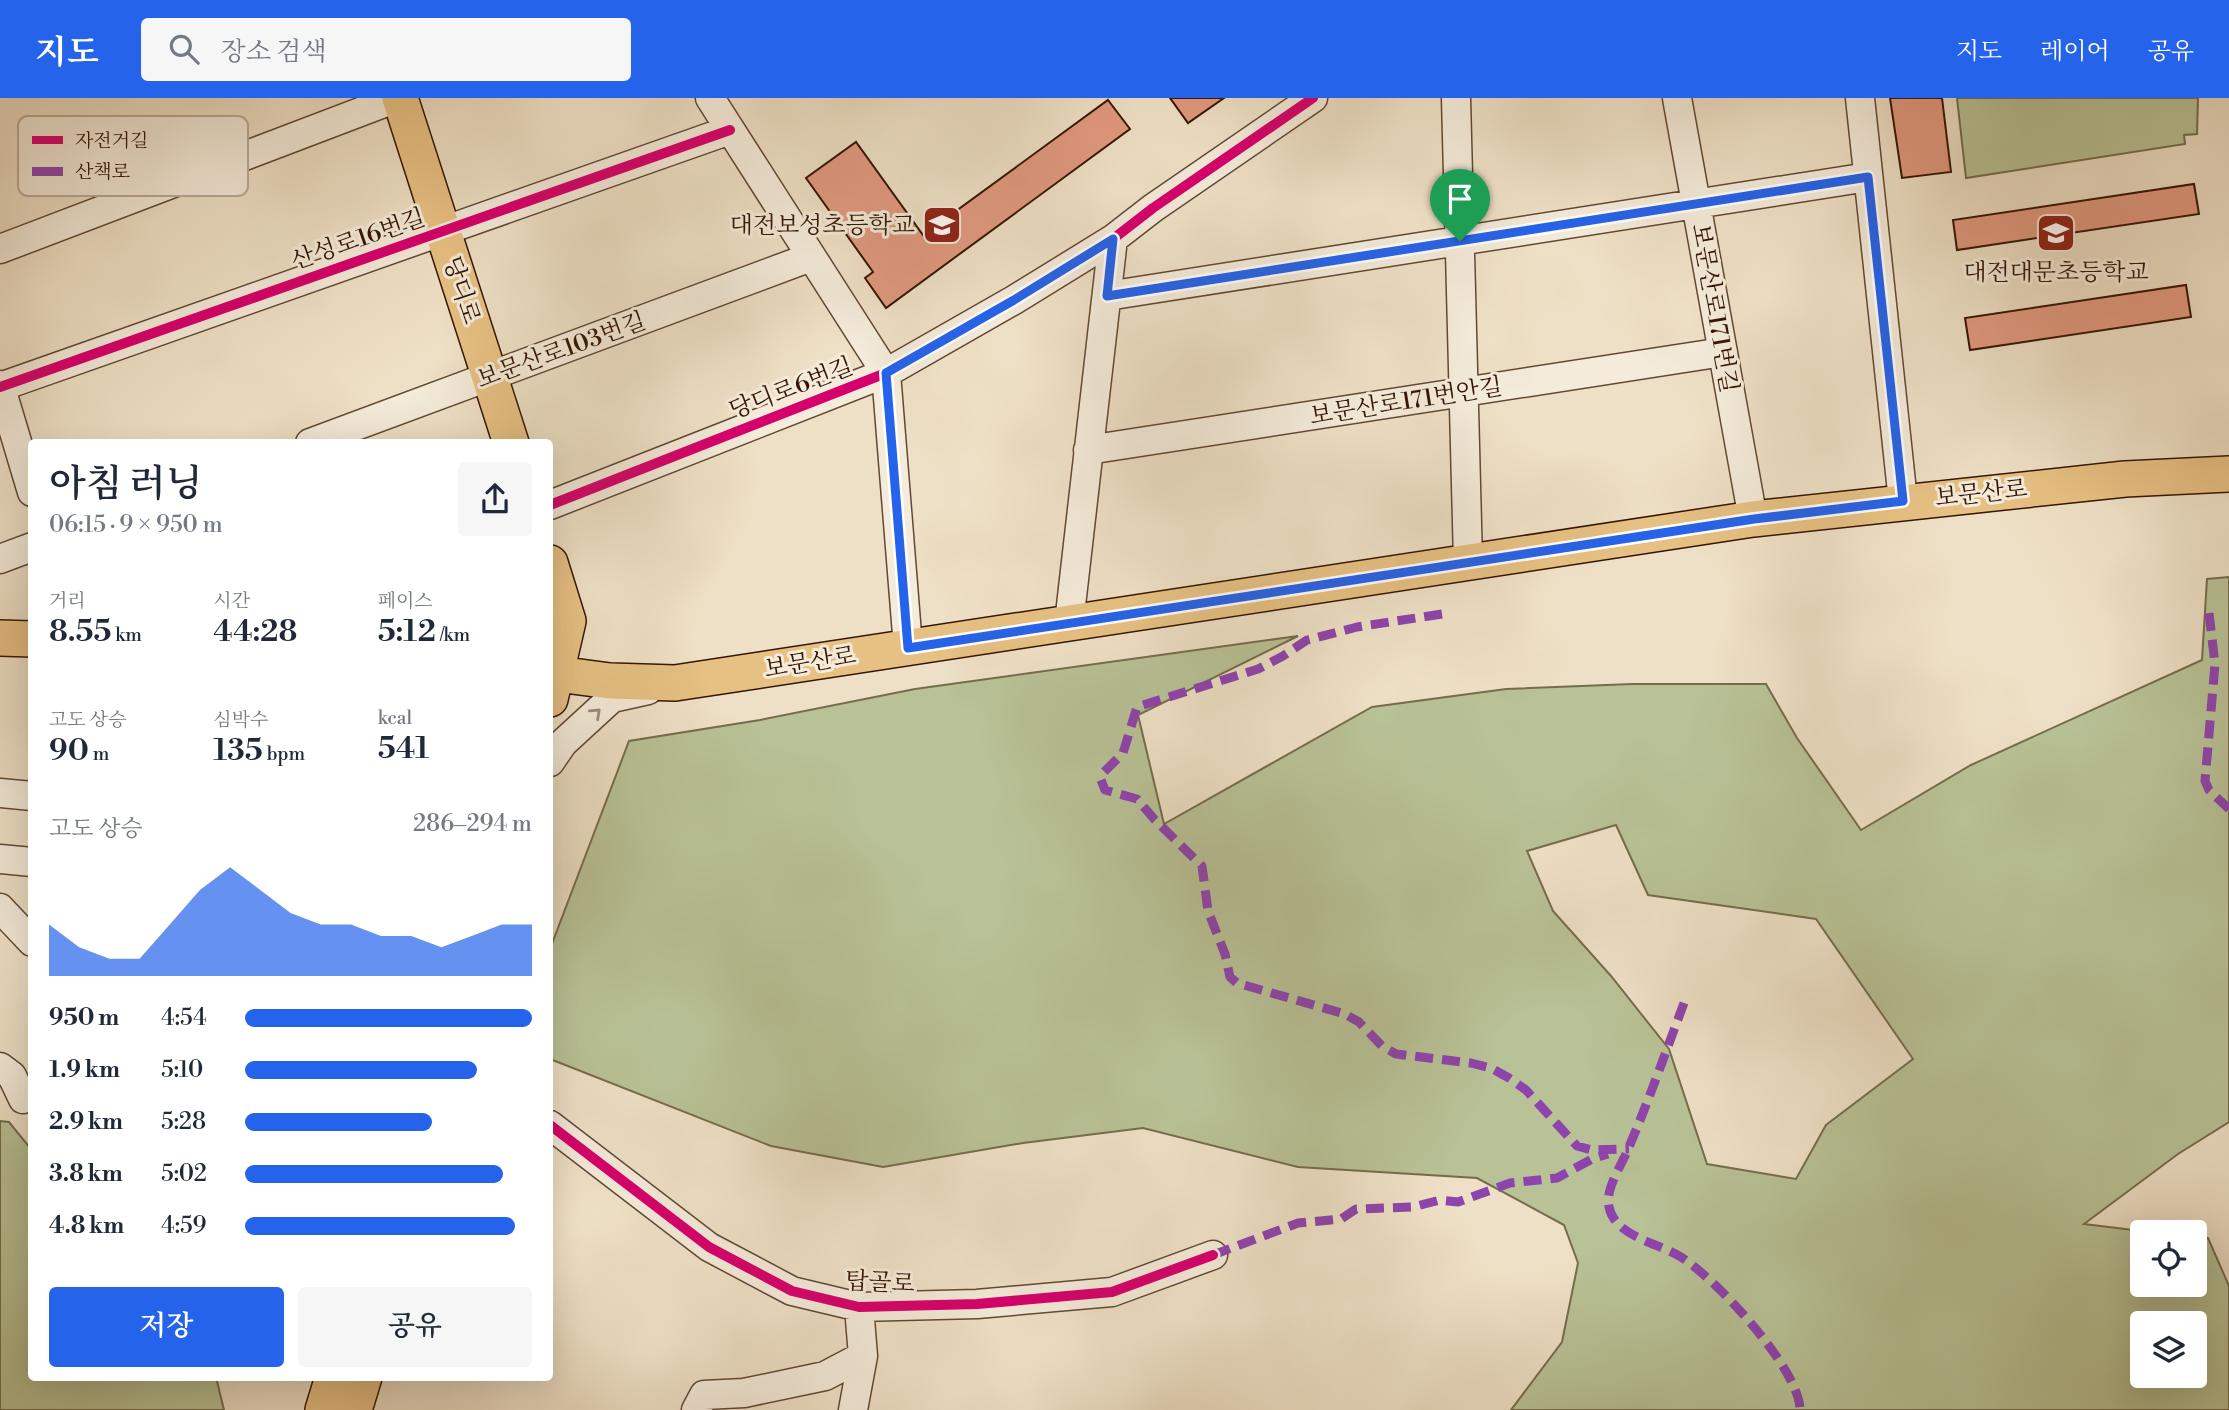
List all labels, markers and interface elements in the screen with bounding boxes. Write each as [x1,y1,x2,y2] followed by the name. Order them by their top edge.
[141,18,631,81] search box
[165,30,203,68] icon: search
[35,33,99,74] text: 지도
[221,36,327,68] text: 장소 검색
[1956,37,2002,67] text: 지도
[2040,37,2110,67] text: 레이어
[2148,37,2194,67] text: 공유
[18,116,248,196] legend
[75,129,148,153] text: 자전거길
[75,160,130,184] text: 산책로
[1430,169,1490,241] pin
[1441,180,1479,218] icon: arrive
[287,203,429,277] street label: 산성로16번길
[921,204,963,246] school or university icon: 대전보성초등학교
[730,211,915,241] place label: 대전보성초등학교
[2035,212,2077,254] school or university icon: 대전대문초등학교
[1684,221,1744,395] street label: 보문산로171번길
[436,253,486,328] street label: 당디로
[1963,258,2149,288] place label: 대전대문초등학교
[473,306,650,395] street label: 보문산로103번길
[725,352,858,426] street label: 당디로6번길
[1308,372,1505,432] street label: 보문산로171번안길
[49,461,202,508] text: 아침 러닝
[458,462,532,536] button: share
[1933,474,2029,514] street label: 보문산로
[49,511,223,539] text: 06:15 · 9 × 950 m
[49,589,86,613] text: 거리
[213,589,250,613] text: 시간
[378,589,433,613] text: 페이스
[49,613,111,651] text: 8.55
[213,613,297,651] text: 44:28
[378,613,436,651] text: 5:12
[111,623,142,647] text: km
[436,623,470,647] text: /km
[762,641,858,685] street label: 보문산로
[378,706,412,730] text: kcal
[49,708,126,732] text: 고도 상승
[213,708,268,732] text: 심박수
[588,708,601,721] one-way arrow
[378,730,429,768] text: 541
[49,732,89,770] text: 90
[213,732,263,770] text: 135
[89,742,109,766] text: m
[263,742,305,766] text: bpm
[413,810,532,838] text: 286–294 m
[49,815,143,843] text: 고도 상승
[49,1004,119,1032] text: 950 m
[161,1004,207,1032] text: 4:54
[49,1056,120,1084] text: 1.9 km
[161,1056,203,1084] text: 5:10
[49,1108,123,1136] text: 2.9 km
[161,1108,206,1136] text: 5:28
[49,1160,123,1188] text: 3.8 km
[161,1160,207,1188] text: 5:02
[49,1212,124,1240] text: 4.8 km
[161,1212,207,1240] text: 4:59
[2130,1220,2207,1388] map controls
[2130,1220,2207,1297] button: locate
[844,1266,915,1300] street label: 탑골로
[49,1287,284,1367] button: 저장
[298,1287,532,1367] button: 공유
[2130,1311,2207,1388] button: layers

